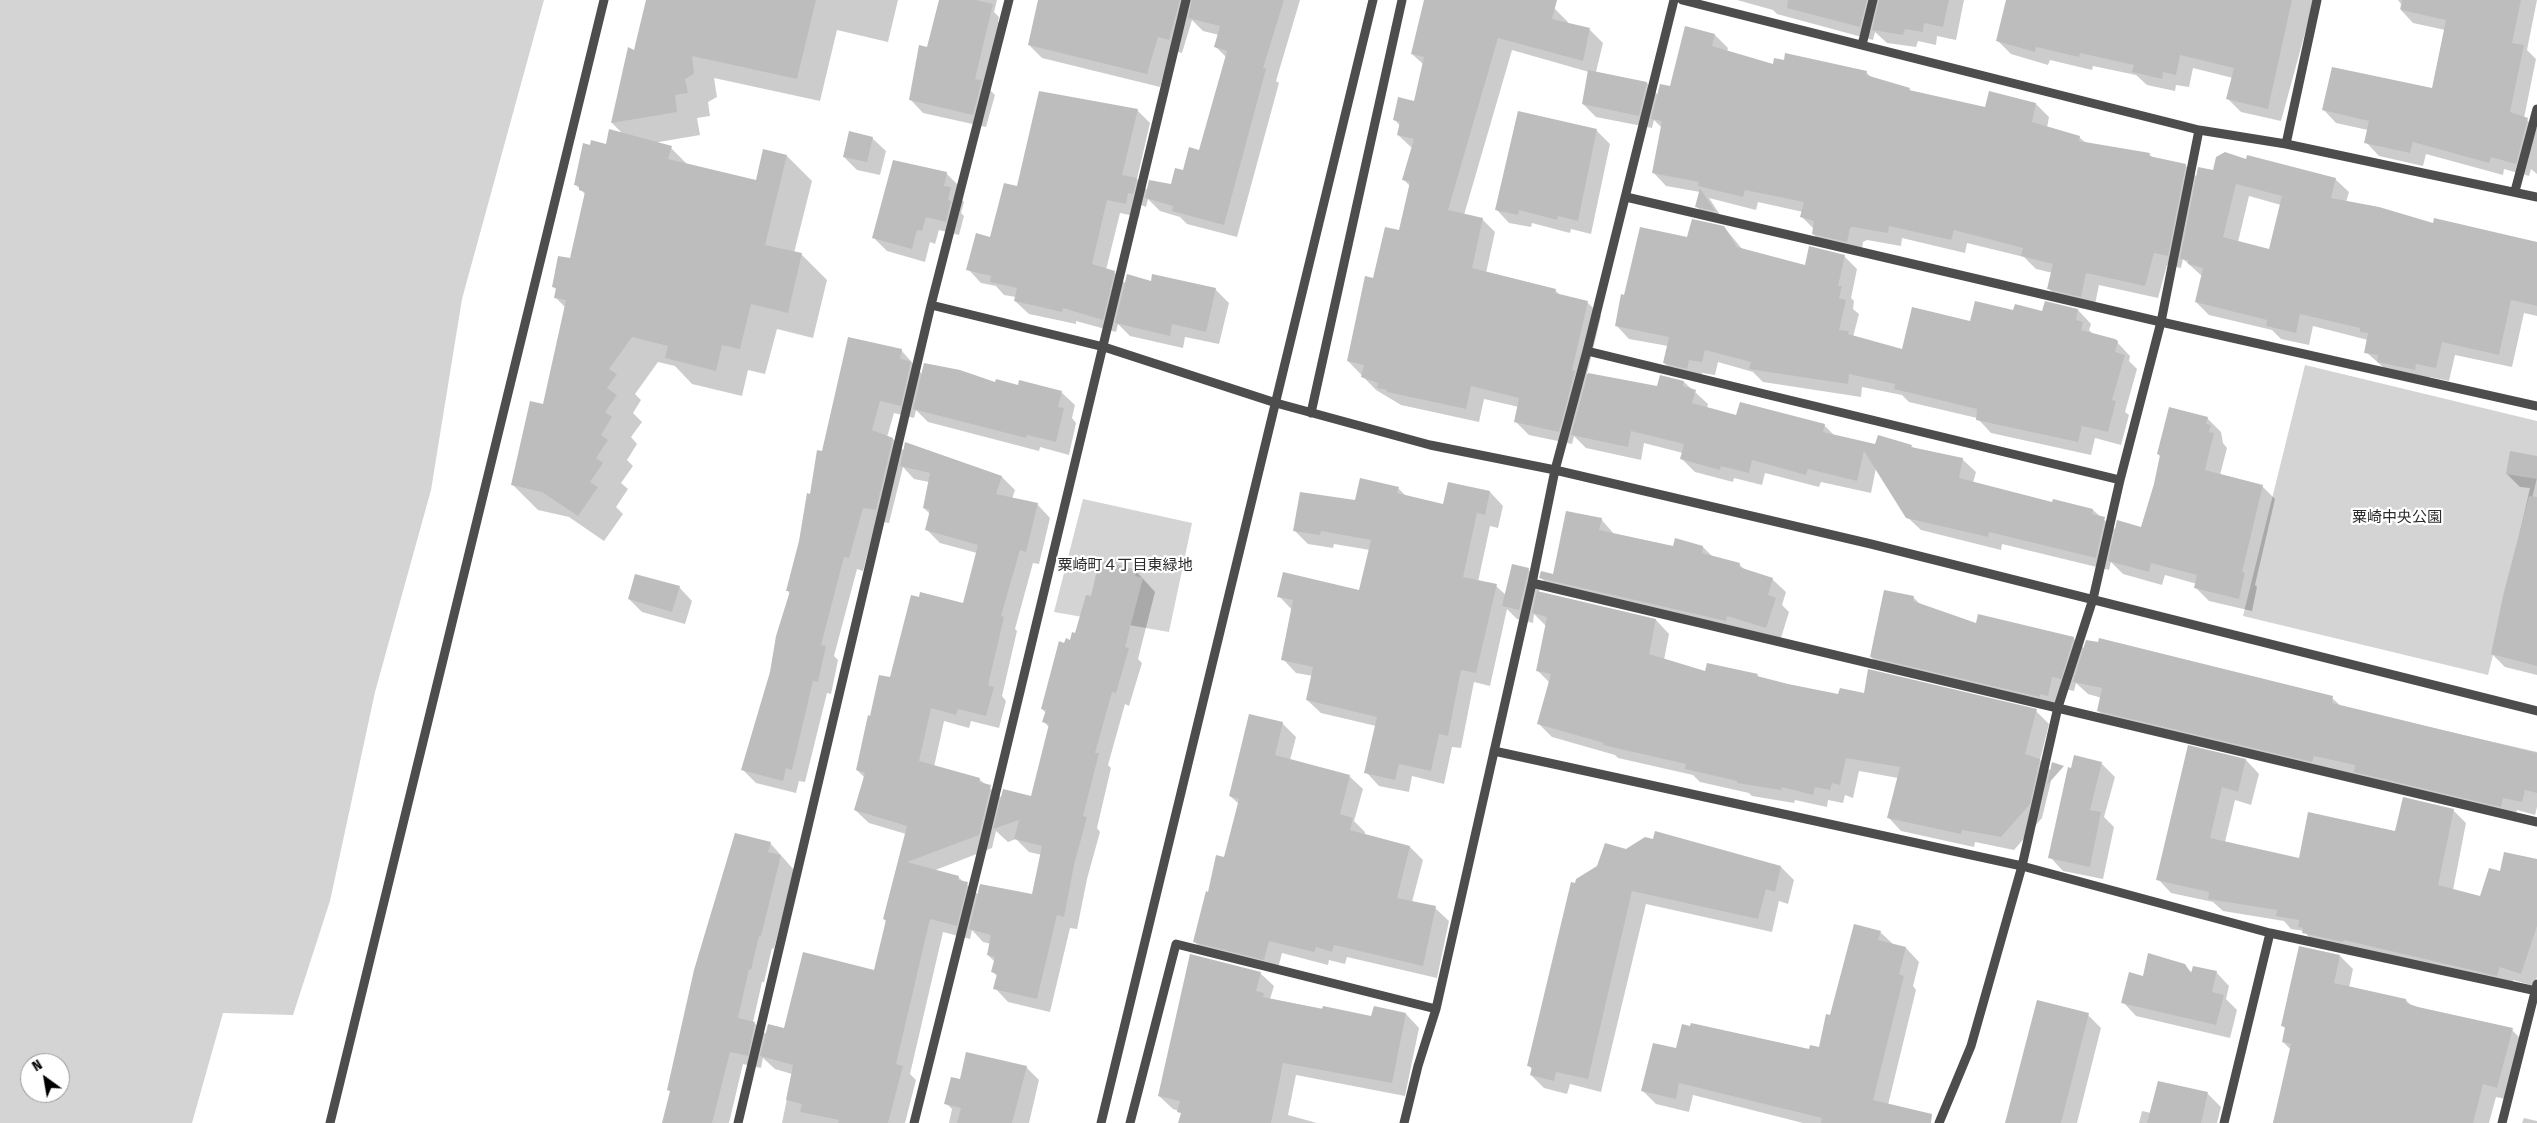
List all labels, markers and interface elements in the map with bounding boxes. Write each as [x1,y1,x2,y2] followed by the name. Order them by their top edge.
[2352,509,2442,527] park label: 粟崎中央公園
[1058,557,1192,575] park label: 粟崎町４丁目東緑地
[20,1053,70,1103] north arrow
[29,1056,45,1075] text: N

